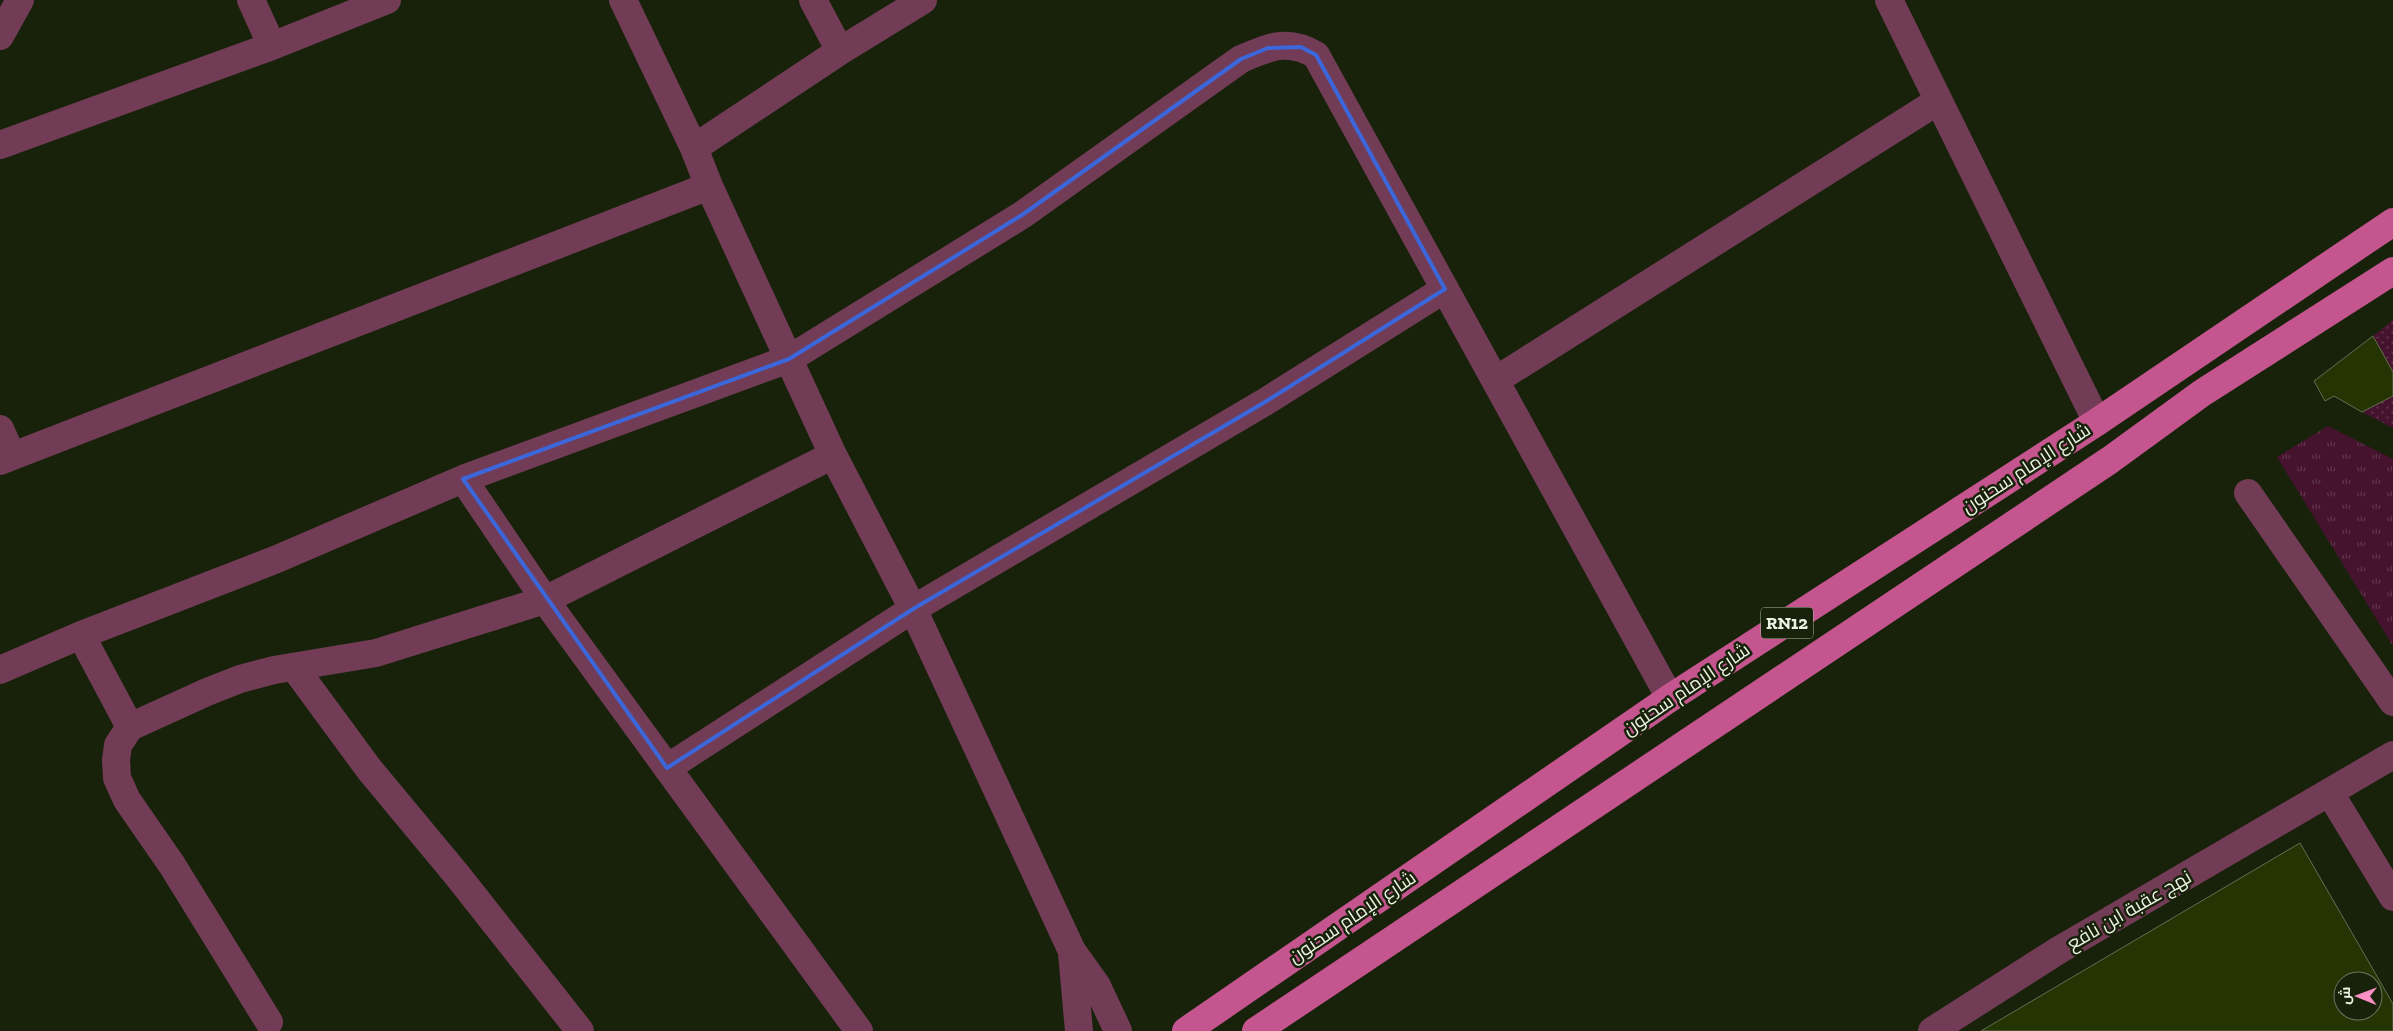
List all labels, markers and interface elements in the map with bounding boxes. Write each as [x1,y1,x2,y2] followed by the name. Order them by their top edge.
[1957,418,2096,520] street label: شارع الإمام سحنون
[1761,608,1813,638] road number: RN12
[1618,638,1755,742] street label: شارع الإمام سحنون
[2063,865,2196,957] street label: نهج عقبة ابن نافع
[1284,866,1421,970] street label: شارع الإمام سحنون
[2333,971,2383,1021] north arrow
[2337,987,2354,1005] text: ش

